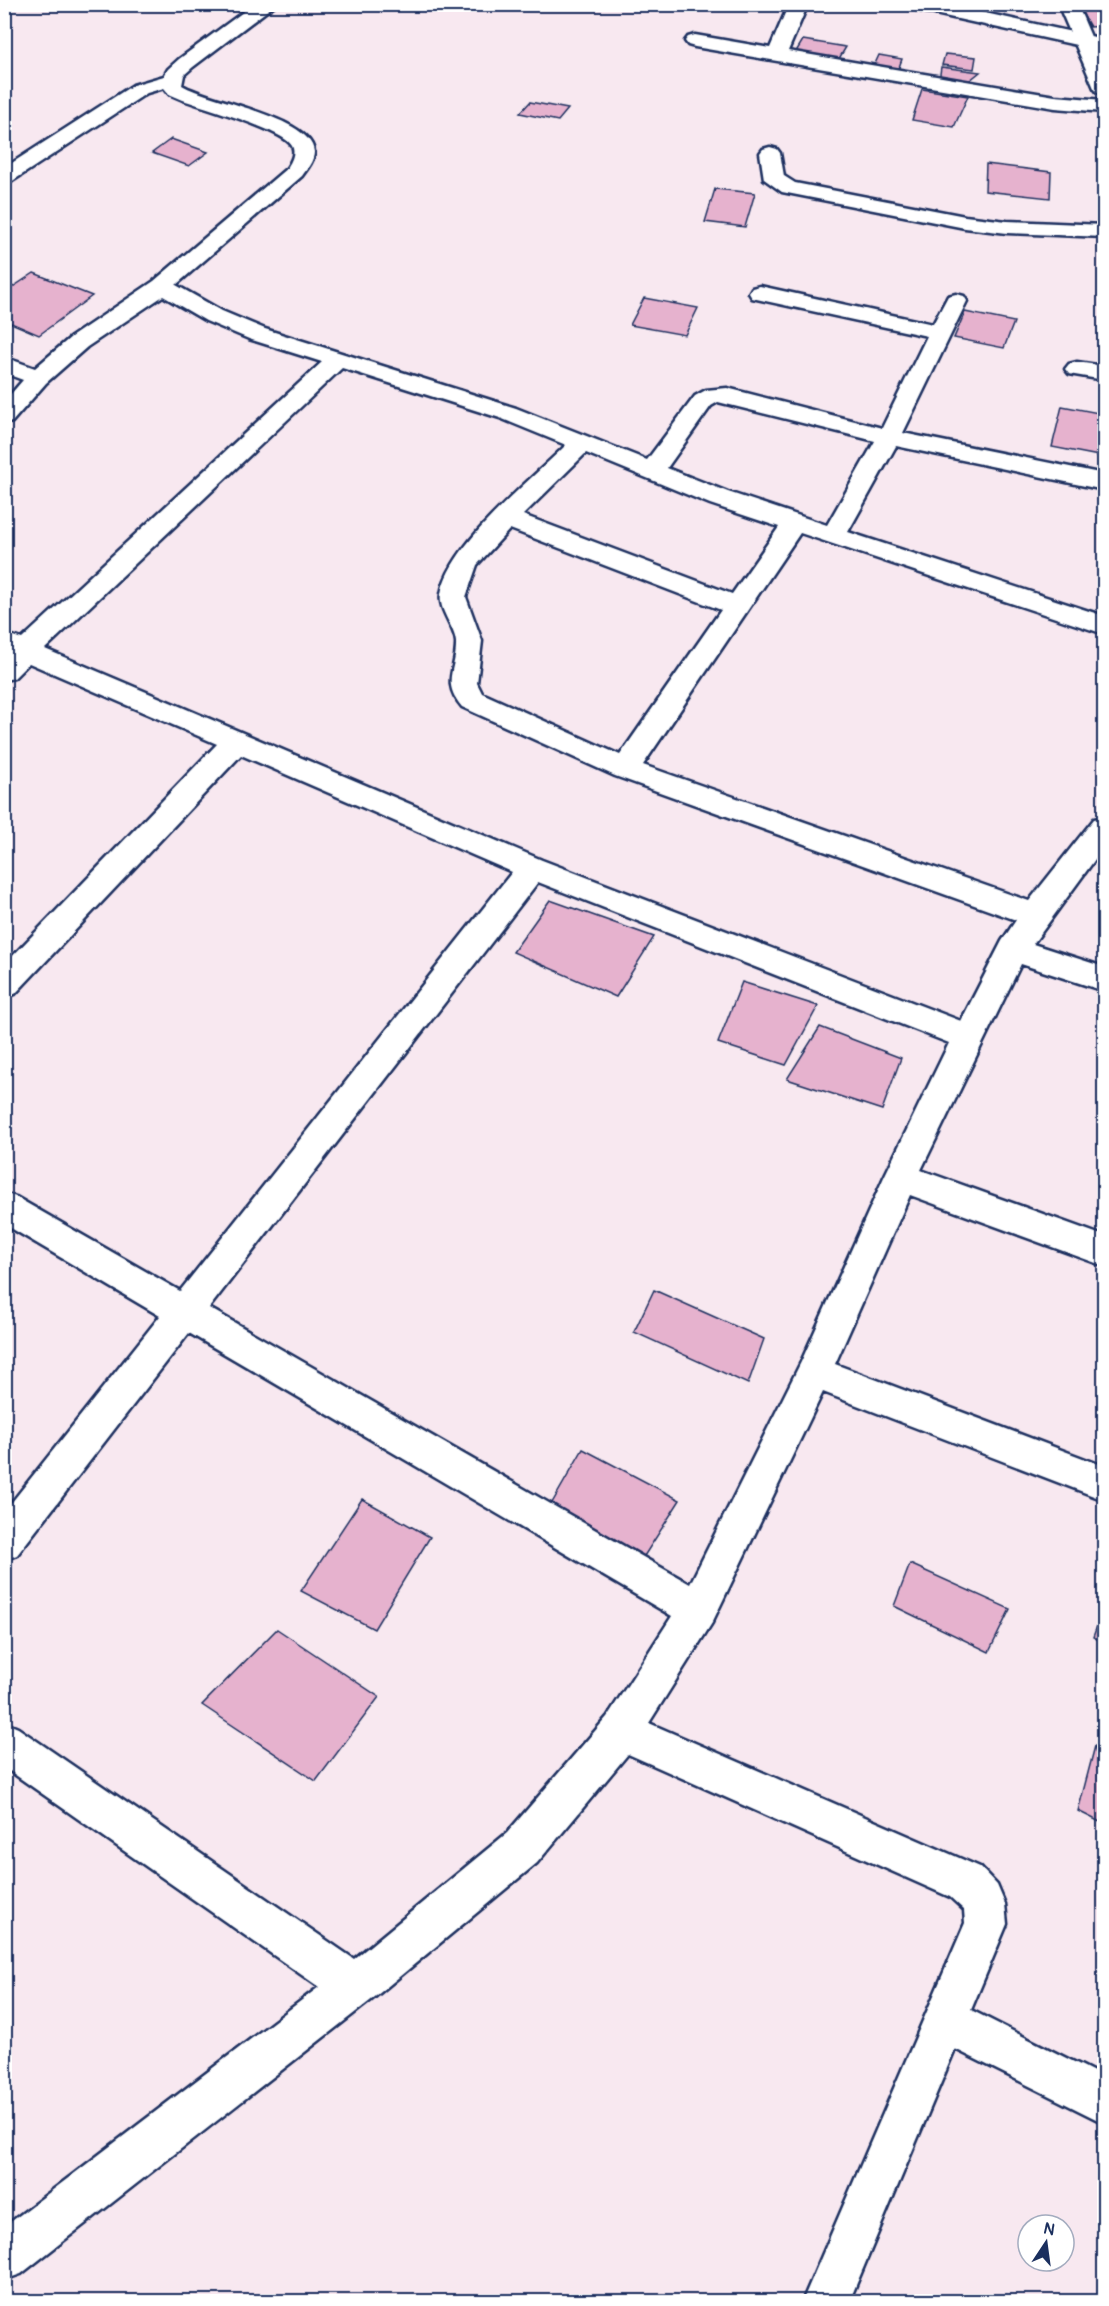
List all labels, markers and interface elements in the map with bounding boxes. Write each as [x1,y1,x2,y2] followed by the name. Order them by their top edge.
[1016,2213,1076,2273] north arrow
[1042,2218,1057,2240] text: N

